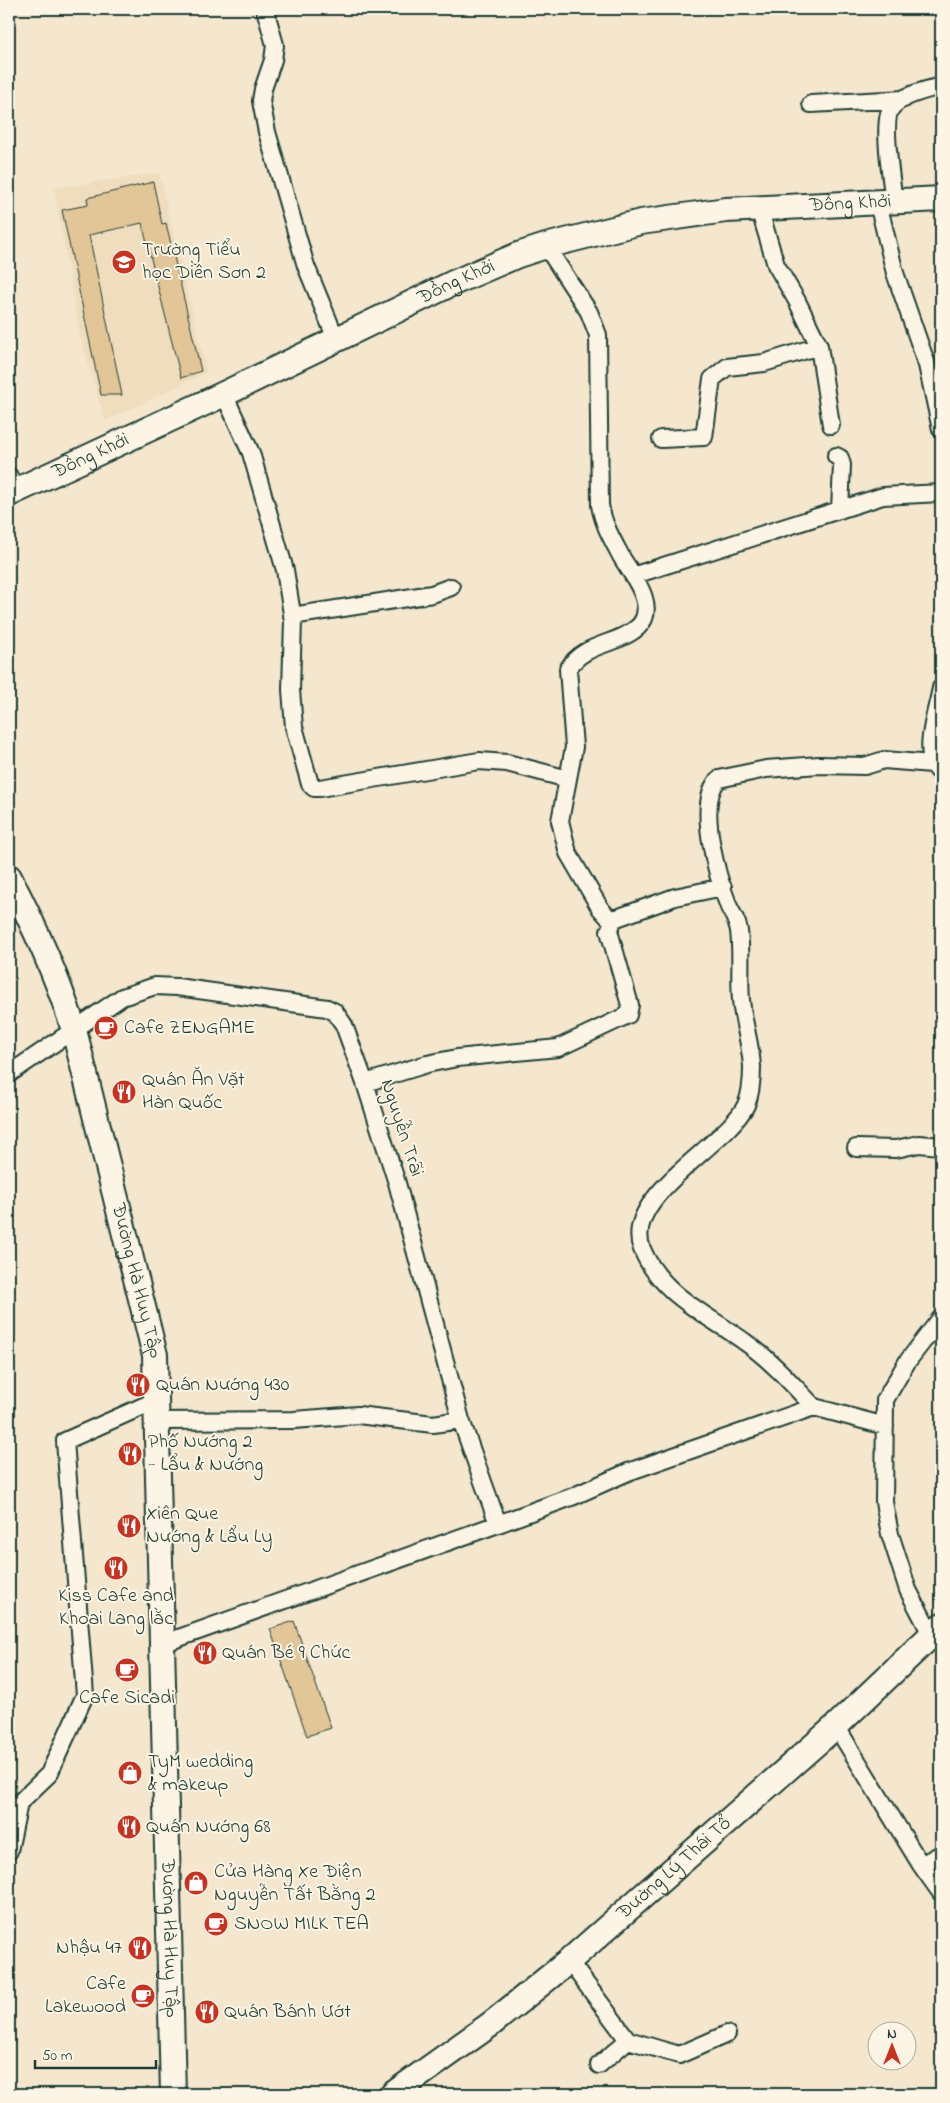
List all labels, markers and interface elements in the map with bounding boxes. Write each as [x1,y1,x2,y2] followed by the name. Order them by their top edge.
[807,187,892,220] street label: Đồng Khởi
[142,236,266,288] place label: Trường Tiểu học Diên Sơn 2
[111,249,137,275] school or university icon: Trường Tiểu học Diên Sơn 2
[412,252,500,313] street label: Đồng Khởi
[46,426,134,487] street label: Đồng Khởi
[124,1014,255,1043] place label: Cafe ZENGAME
[93,1015,119,1041] cafe icon: Cafe ZENGAME
[142,1066,245,1118] place label: Quán Ăn Vặt Hàn Quốc
[371,1076,430,1181] street label: Nguyễn Trãi
[111,1079,137,1105] restaurant icon: Quán Ăn Vặt Hàn Quốc
[103,1199,170,1362] street label: Đường Hà Huy Tập
[156,1371,290,1401] place label: Quán Nướng 430
[125,1372,151,1398] restaurant icon: Quán Nướng 430
[148,1428,263,1481] place label: Phố Nướng 2 - Lẩu & Nướng
[117,1441,143,1467] restaurant icon: Phố Nướng 2 - Lẩu & Nướng
[146,1500,272,1553] place label: Xiên Que Nướng & Lẩu Ly
[116,1513,142,1539] restaurant icon: Xiên Que Nướng & Lẩu Ly
[103,1555,129,1581] restaurant icon: Kiss Cafe and Khoai Lang lằc
[58,1582,174,1635] place label: Kiss Cafe and Khoai Lang lằc
[222,1639,351,1668] place label: Quán Bé 9 Chức
[192,1640,218,1666] restaurant icon: Quán Bé 9 Chức
[114,1657,140,1683] cafe icon: Cafe Sicadi
[79,1684,175,1713] place label: Cafe Sicadi
[148,1748,253,1800] place label: TyM wedding & makeup
[117,1760,143,1786] shop icon: TyM wedding & makeup
[610,1810,738,1928] street label: Đường Lý Thái Tổ
[146,1813,271,1843] place label: Quán Nướng 68
[116,1814,142,1840] restaurant icon: Quán Nướng 68
[153,1858,186,2018] street label: Đường Hà Huy Tập
[214,1858,376,1911] place label: Cửa Hàng Xe Điện Nguyễn Tất Bằng 2
[183,1870,209,1896] shop icon: Cửa Hàng Xe Điện Nguyễn Tất Bằng 2
[234,1910,369,1939] place label: SNOW MILK TEA
[203,1911,229,1937] cafe icon: SNOW MILK TEA
[56,1934,122,1963] place label: Nhậu 47
[127,1935,153,1961] restaurant icon: Nhậu 47
[45,1970,126,2022] place label: Cafe Lakewood
[130,1983,156,2009] cafe icon: Cafe Lakewood
[224,1998,351,2027] place label: Quán Bánh Ướt
[194,1999,220,2025] restaurant icon: Quán Bánh Ướt
[868,2020,918,2070] north arrow
[887,2024,897,2045] text: N
[35,2038,156,2070] scale bar
[42,2045,73,2067] text: 50 m

